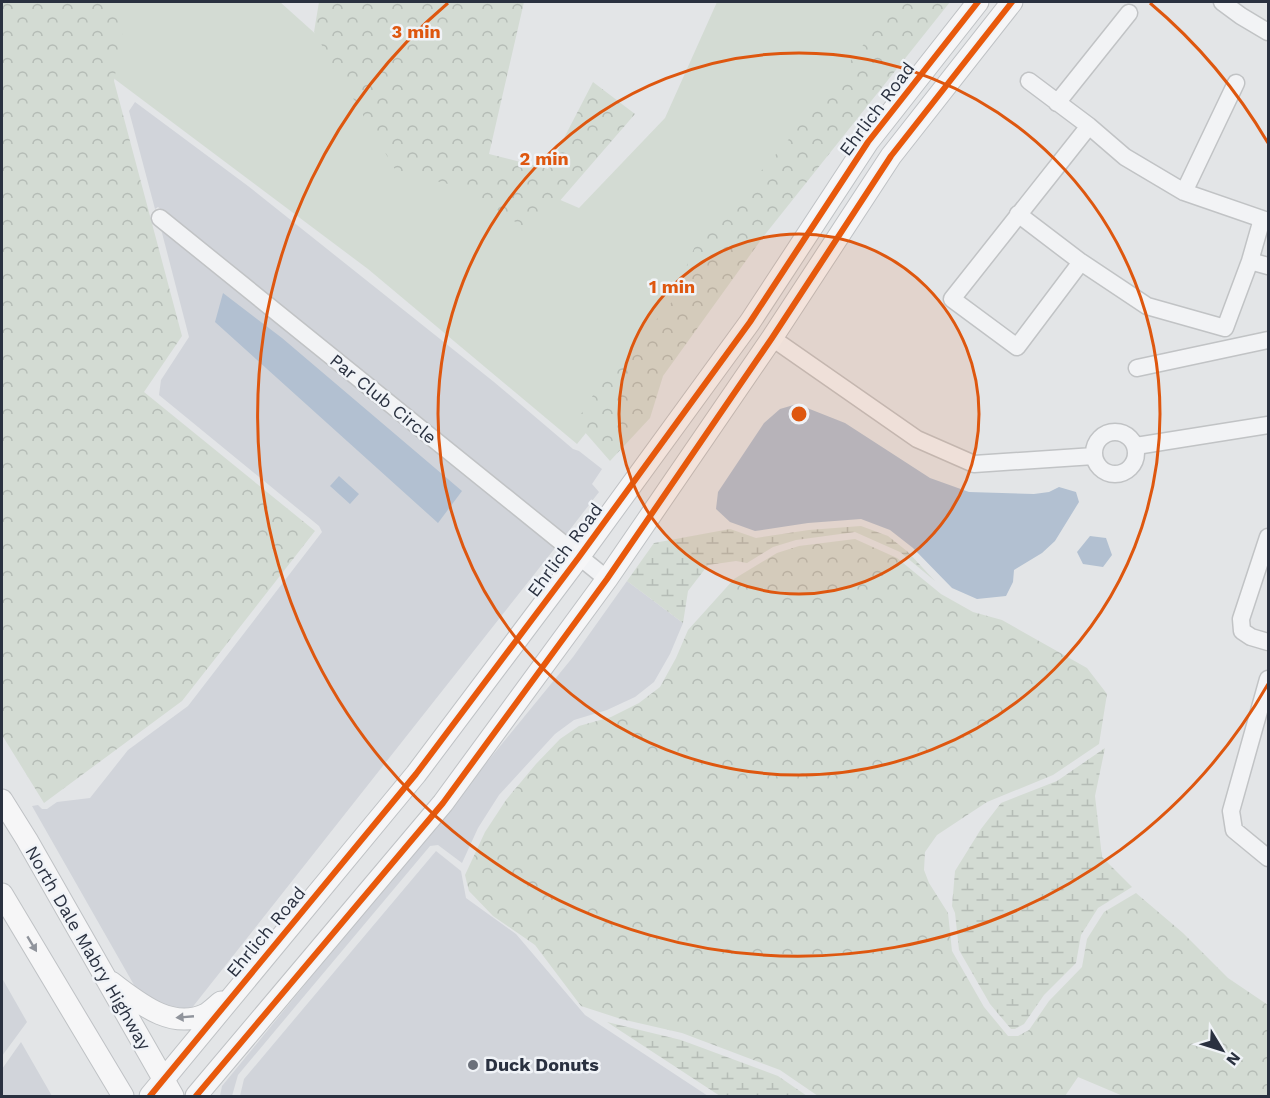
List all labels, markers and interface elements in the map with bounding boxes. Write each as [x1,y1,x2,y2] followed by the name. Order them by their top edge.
[391,21,441,42] text: 3 min
[835,58,919,160] street label: Ehrlich Road
[519,148,569,169] text: 2 min
[649,276,695,297] text: 1 min
[326,349,441,448] street label: Par Club Circle
[789,404,809,424] centre of rings
[523,499,607,601] street label: Ehrlich Road
[21,842,156,1054] street label: North Dale Mabry Highway
[222,882,310,981] street label: Ehrlich Road
[26,936,37,952] one-way arrow
[176,1012,195,1022] one-way arrow
[1192,1020,1252,1080] north arrow
[1222,1048,1245,1069] text: N
[485,1054,599,1075] place label: Duck Donuts
[466,1058,480,1072] marker: Duck Donuts

